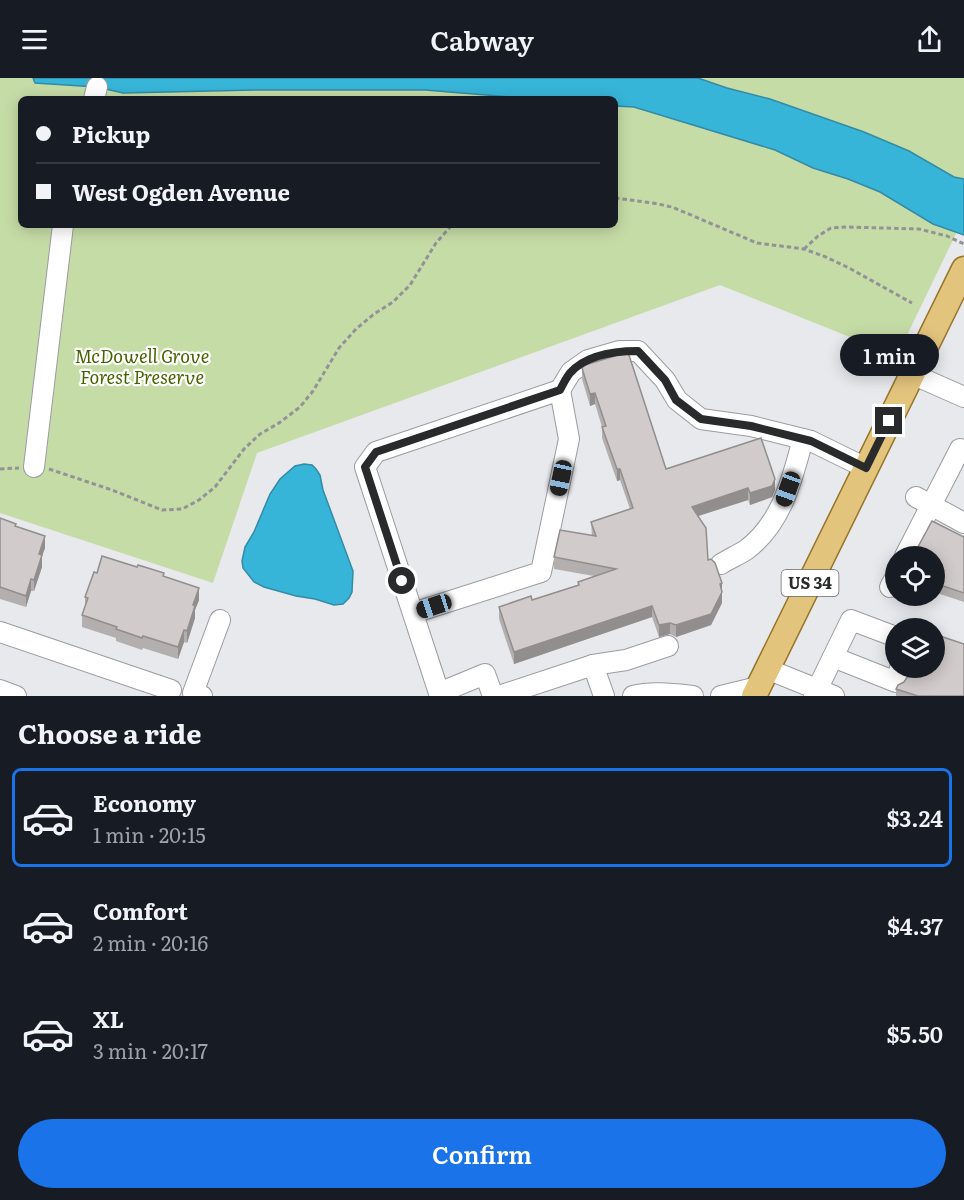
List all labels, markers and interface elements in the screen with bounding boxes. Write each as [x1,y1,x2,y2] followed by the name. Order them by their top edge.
[430,19,534,59] text: Cabway
[18,23,51,56] icon: menu
[913,23,946,56] icon: share
[72,117,150,150] text: Pickup
[72,175,290,208] text: West Ogden Avenue
[840,334,938,376] callout: 1 min
[863,340,916,370] text: 1 min
[75,342,209,390] park label: McDowell Grove Forest Preserve
[875,407,902,434] route end
[548,459,574,497] car
[773,469,803,509] car
[885,546,945,678] map controls
[885,546,945,606] button: locate
[388,567,415,594] route start
[782,570,838,596] road number: US 34
[414,592,454,620] car
[885,618,945,678] button: layers
[18,712,201,752] text: Choose a ride
[93,786,196,819] text: Economy
[21,791,75,845] icon: car
[886,801,943,834] text: $3.24
[93,819,206,849] text: 1 min · 20:15
[93,894,188,927] text: Comfort
[21,899,75,953] icon: car
[887,909,943,942] text: $4.37
[93,927,208,957] text: 2 min · 20:16
[93,1002,124,1035] text: XL
[21,1007,75,1061] icon: car
[886,1017,943,1050] text: $5.50
[93,1035,208,1065] text: 3 min · 20:17
[18,1119,946,1188] button: Confirm

